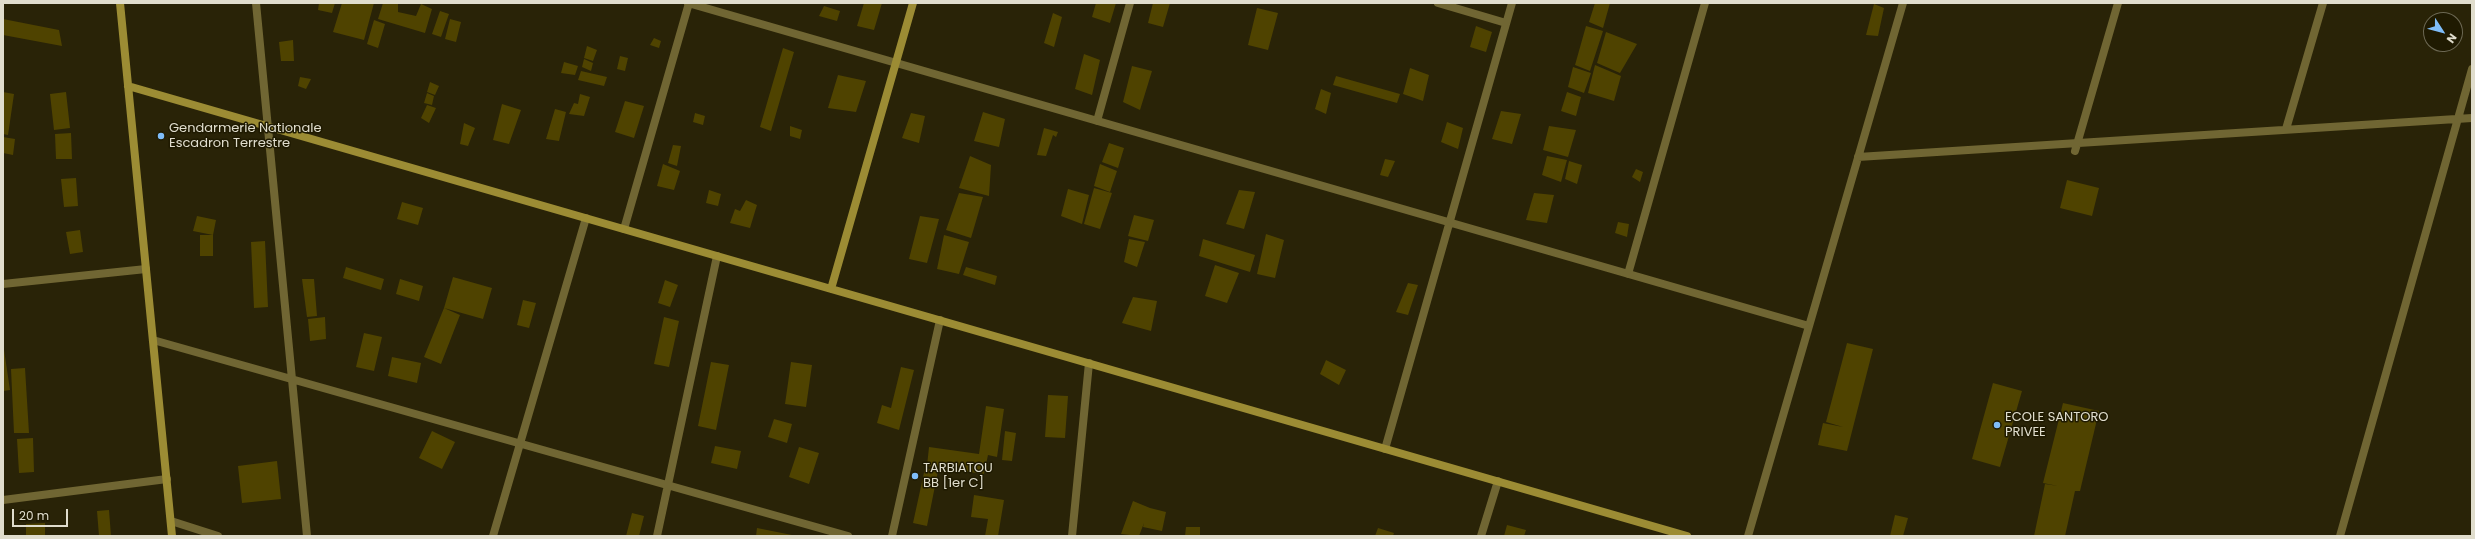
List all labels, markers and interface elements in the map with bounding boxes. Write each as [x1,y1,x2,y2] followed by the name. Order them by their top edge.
[2423,12,2463,52] north arrow
[2443,30,2461,47] text: N
[169,121,321,152] place label: Gendarmerie Nationale Escadron Terrestre
[156,131,166,141] marker: Gendarmerie Nationale Escadron Terrestre
[2005,410,2109,441] place label: ECOLE SANTORO PRIVEE
[1992,420,2002,430] marker: ECOLE SANTORO PRIVEE
[923,461,993,492] place label: TARBIATOU BB [1er C]
[910,471,920,481] marker: TARBIATOU BB [1er C]
[14,501,70,527] scale bar
[19,507,49,524] text: 20 m

